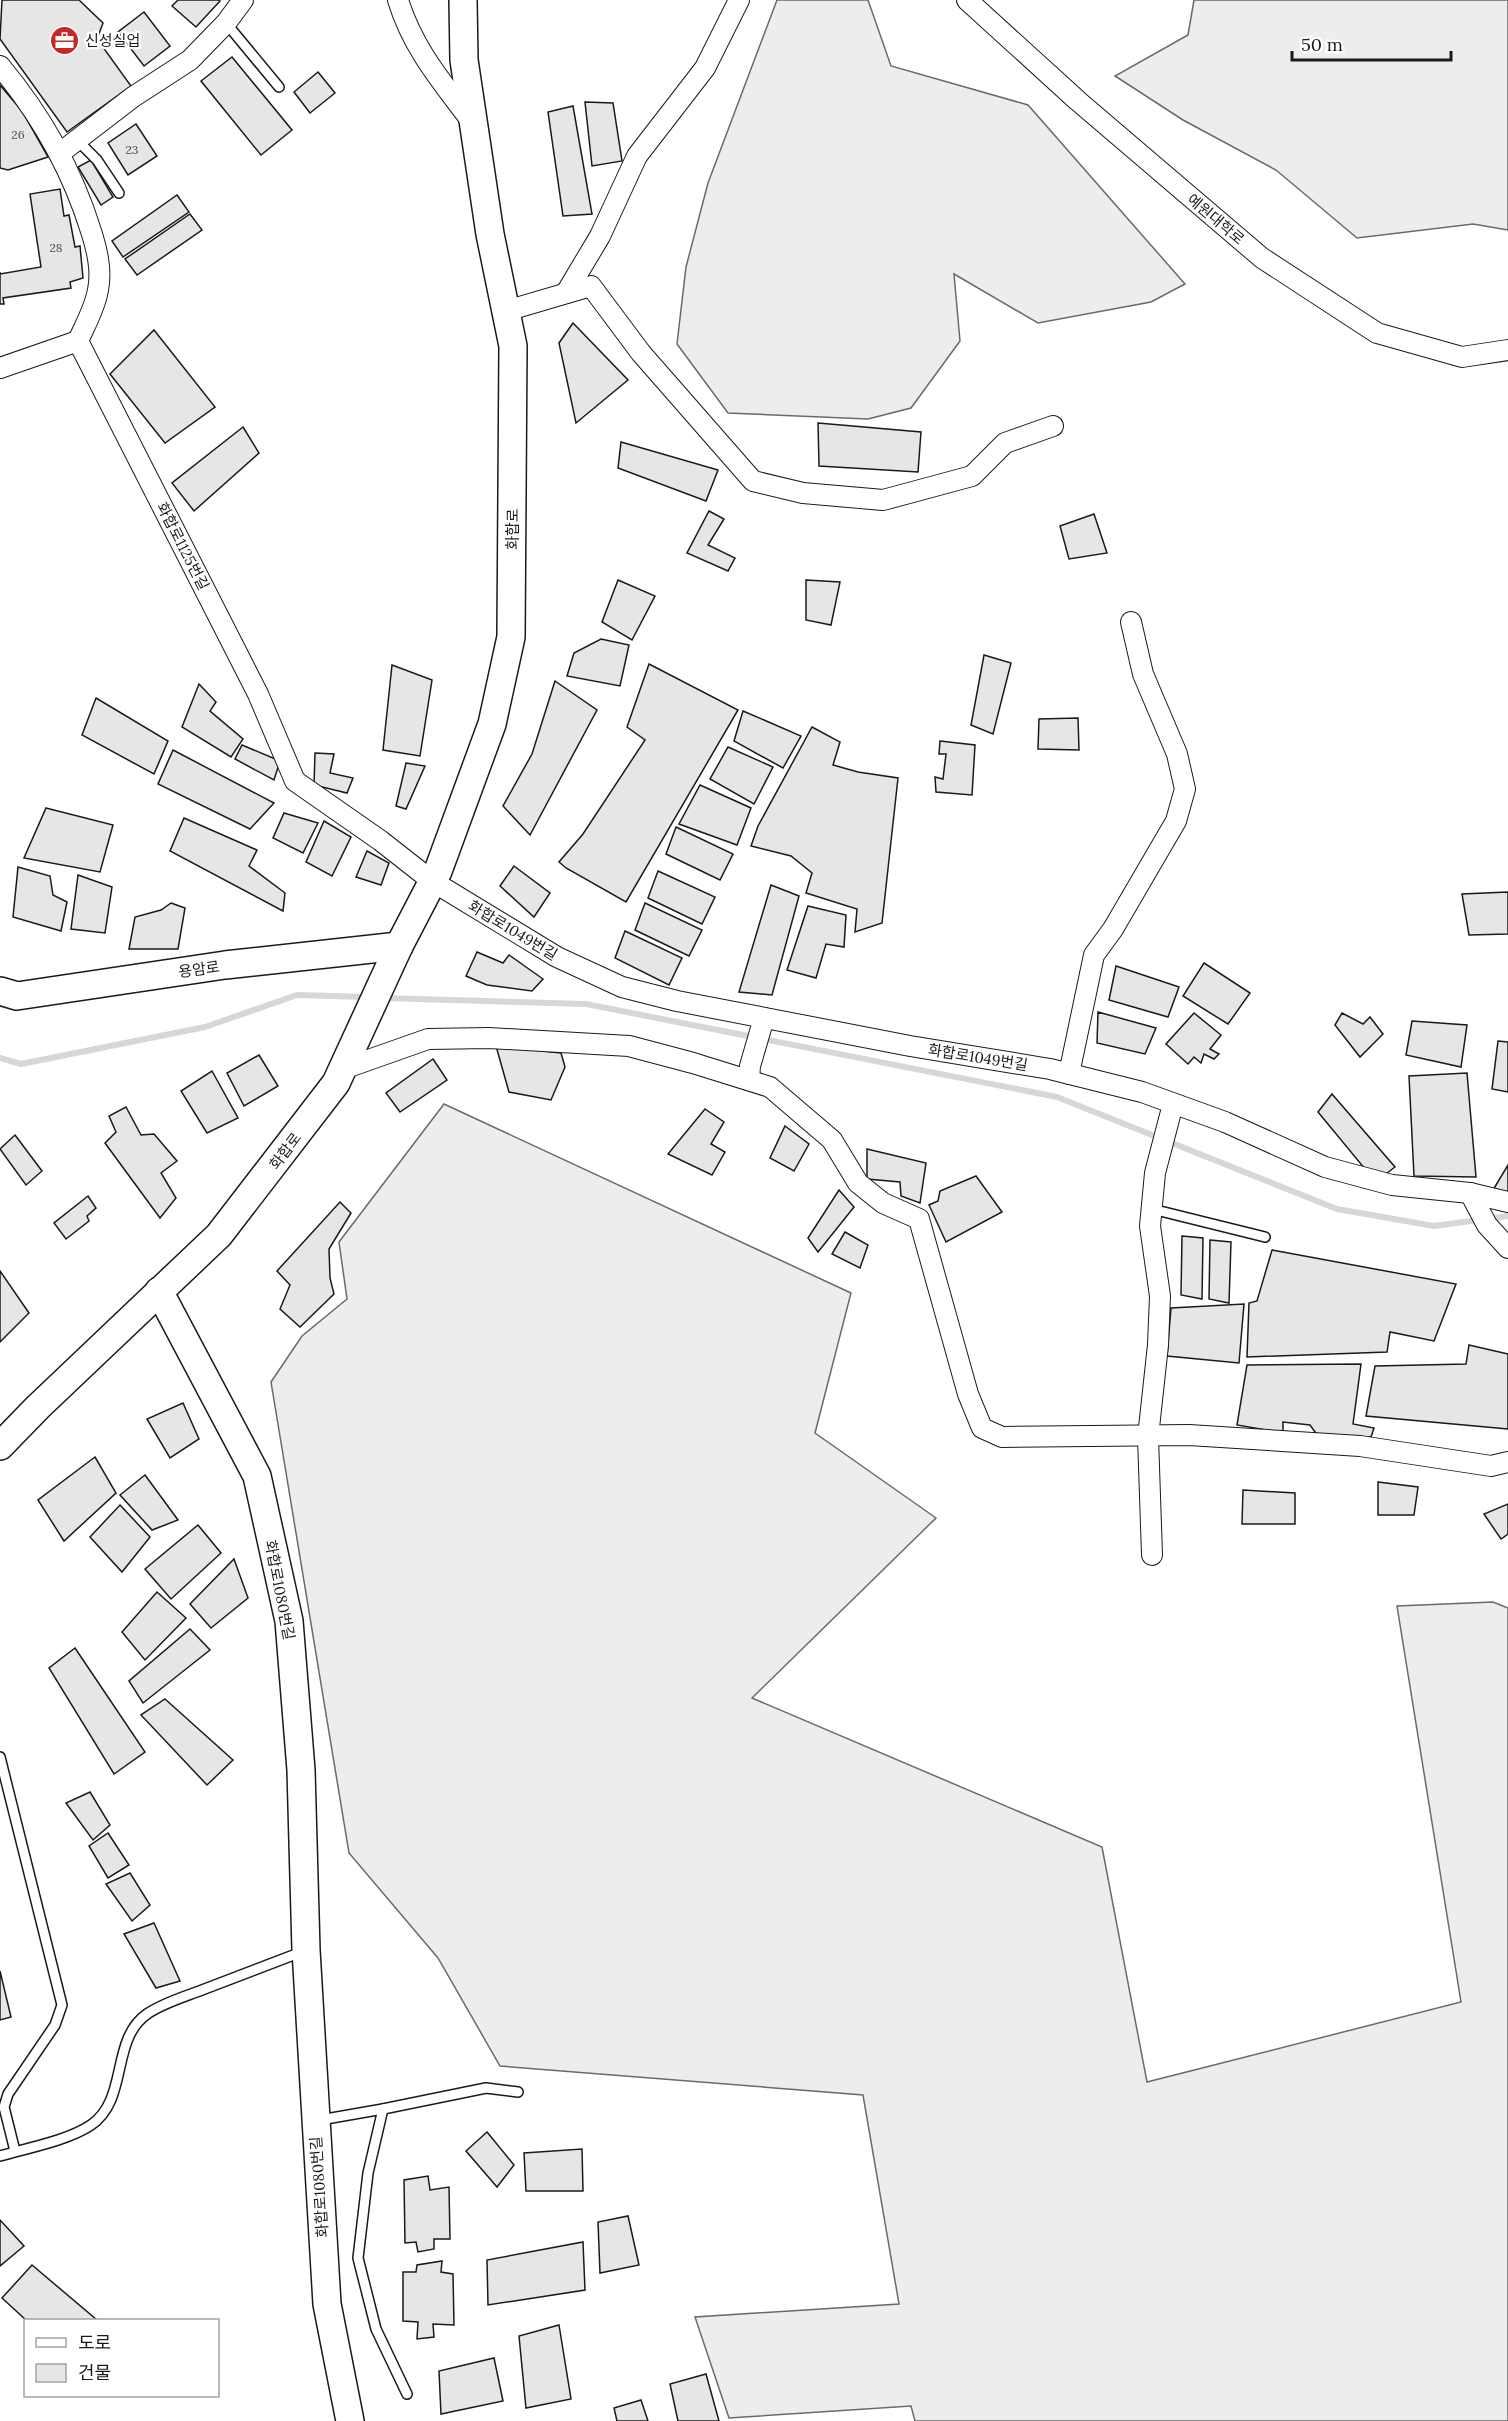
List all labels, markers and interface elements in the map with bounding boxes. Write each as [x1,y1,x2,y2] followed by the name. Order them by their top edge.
[48,24,80,56] office icon: 신성실업
[1292,24,1451,62] scale bar
[85,31,140,50] place label: 신성실업
[1301,33,1343,56] text: 50 m
[11,127,25,142] house number: 26
[126,142,139,157] house number: 23
[1183,190,1249,248] street label: 예원대학로
[49,240,63,255] house number: 28
[153,499,213,593] street label: 화합로1125번길
[503,508,522,550] street label: 화합로
[465,896,561,964] street label: 화합로1049번길
[177,957,221,981] street label: 용암로
[927,1040,1029,1074] street label: 화합로1049번길
[265,1129,305,1173] street label: 화합로
[261,1538,299,1642] street label: 화합로1080번길
[306,2136,332,2238] street label: 화합로1080번길
[24,2319,219,2397] legend
[78,2331,111,2354] text: 도로
[78,2361,111,2384] text: 건물

